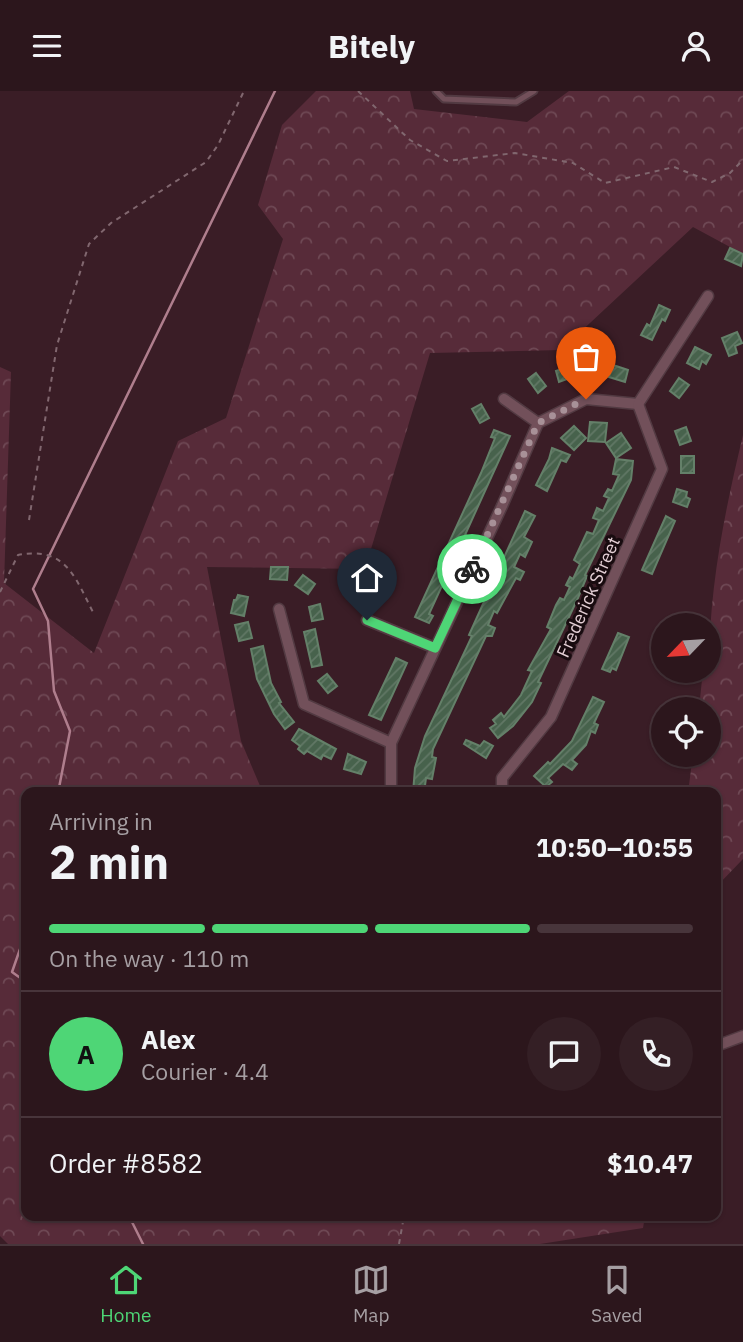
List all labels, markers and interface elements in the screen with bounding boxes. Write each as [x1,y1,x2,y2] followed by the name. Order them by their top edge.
[328,25,415,67] text: Bitely
[28,27,66,65] icon: menu
[677,27,715,65] icon: person
[556,327,616,399] pin
[567,338,605,376] icon: bag
[551,533,625,661] street label: Frederick Street
[437,534,507,604] courier
[337,548,397,620] pin
[453,550,491,588] icon: bike
[348,559,386,597] icon: home
[651,613,721,683] north arrow
[651,613,721,767] map controls
[651,697,721,767] button: locate
[49,806,153,836] text: Arriving in
[536,830,693,864] text: 10:50–10:55
[49,832,169,892] text: 2 min
[49,943,249,973] text: On the way · 110 m
[527,1017,601,1091] button: chat
[619,1017,693,1091] button: phone
[141,1022,195,1056] text: Alex
[77,1037,95,1071] text: A
[141,1056,269,1086] text: Courier · 4.4
[49,1146,203,1180] text: Order #8582
[607,1146,693,1180] text: $10.47
[100,1261,151,1327] tab: Home
[352,1261,390,1327] tab: Map
[591,1261,643,1327] tab: Saved

